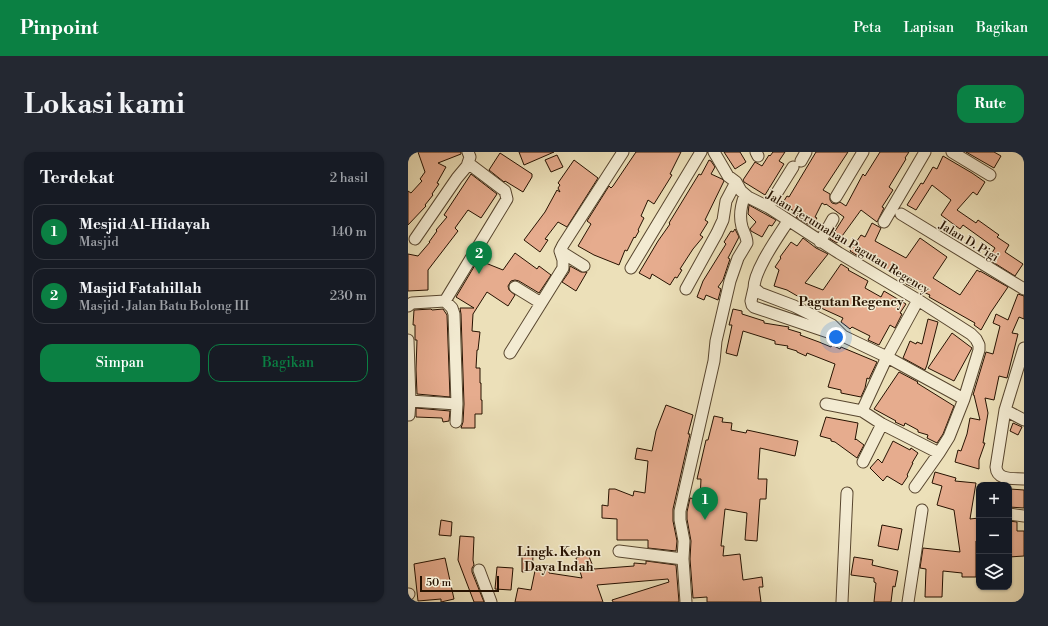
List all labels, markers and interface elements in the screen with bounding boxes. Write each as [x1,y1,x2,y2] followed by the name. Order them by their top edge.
[20,16,99,40] text: Pinpoint
[853,19,881,37] text: Peta
[903,19,954,37] text: Lapisan
[976,19,1028,37] text: Bagikan
[957,85,1024,123] button: Rute
[24,87,185,122] text: Lokasi kami
[40,167,114,189] text: Terdekat
[330,170,368,186] text: 2 hasil
[762,187,932,297] street label: Jalan Perumahan Pagutan Regency
[79,215,210,234] text: Mesjid Al-Hidayah
[935,217,1001,265] street label: Jalan D. Pigi
[51,224,57,240] text: 1
[331,224,367,240] text: 140 m
[79,234,119,250] text: Masjid
[466,241,492,274] pin: 2
[79,279,201,298] text: Masjid Fatahillah
[50,288,58,304] text: 2
[330,288,367,304] text: 230 m
[799,294,904,310] district label: Pagutan Regency
[79,298,249,314] text: Masjid · Jalan Batu Bolong III
[826,327,846,347] your location
[40,344,200,382] button: Simpan
[208,344,368,382] button: Bagikan
[976,482,1012,590] map controls
[976,482,1012,518] button: +
[692,487,718,520] pin: 1
[976,518,1012,554] button: −
[517,544,601,575] district label: Lingk. Kebon Daya Indah
[976,554,1012,590] button: layers
[420,574,499,593] scale bar
[426,576,451,590] text: 50 m

